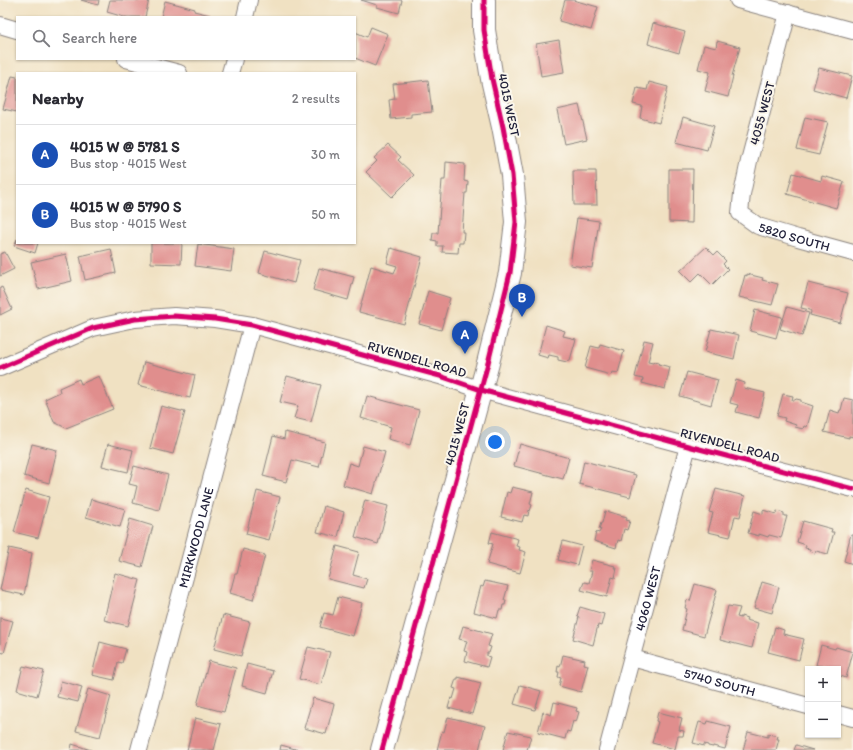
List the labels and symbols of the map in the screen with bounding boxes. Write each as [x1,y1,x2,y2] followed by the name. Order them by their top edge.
[495,72,523,139] street label: 4015 WEST
[746,79,778,146] street label: 4055 WEST
[757,219,832,254] street label: 5820 SOUTH
[509,284,535,317] pin: B
[452,321,478,354] pin: A
[366,338,468,380] street label: RIVENDELL ROAD
[441,400,473,467] street label: 4015 WEST
[679,425,781,465] street label: RIVENDELL ROAD
[485,432,505,452] your location
[175,485,216,589] street label: MIRKWOOD LANE
[632,564,663,632] street label: 4060 WEST
[682,665,757,699] street label: 5740 SOUTH

